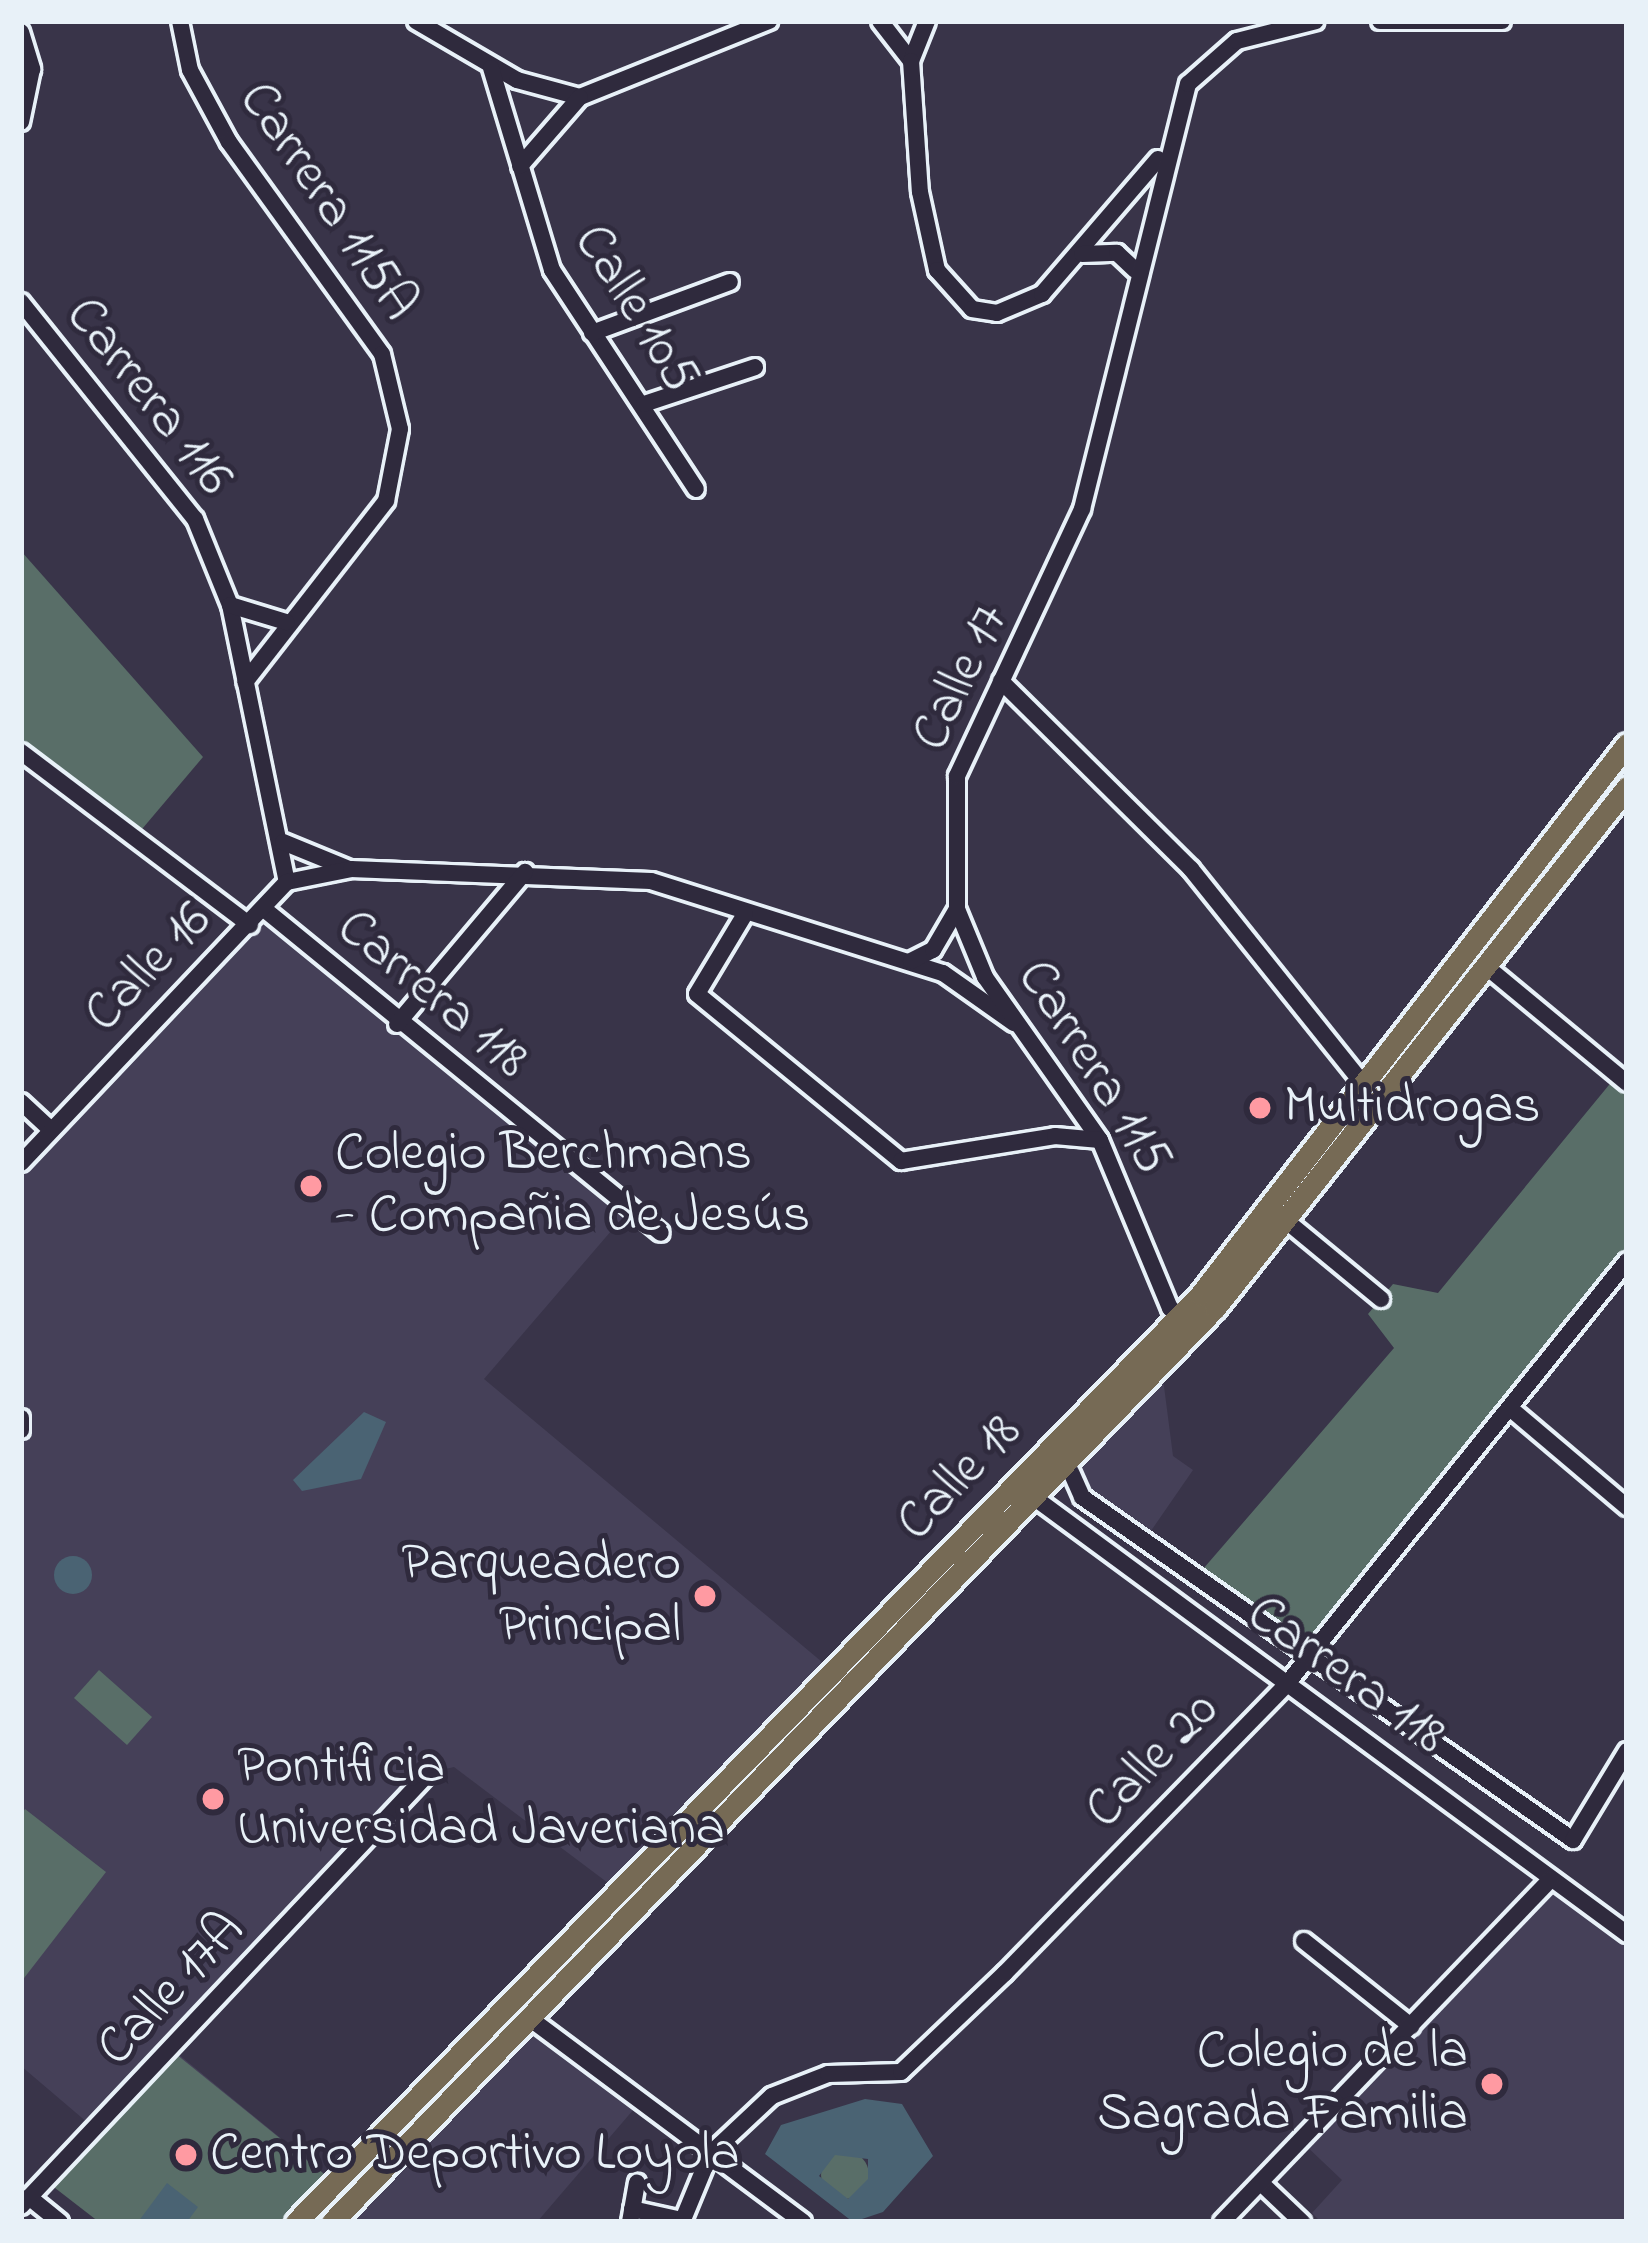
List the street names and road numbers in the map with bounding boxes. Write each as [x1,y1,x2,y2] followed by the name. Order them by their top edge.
[223,70,431,334] street label: Carrera 115A
[558,213,712,405] street label: Calle 105
[50,285,246,509] street label: Carrera 116
[899,595,1025,761] street label: Calle 17
[72,890,226,1046] street label: Calle 16
[323,896,541,1094] street label: Carrera 118
[1002,949,1184,1187] street label: Carrera 115
[884,1401,1036,1555] street label: Calle 18
[1234,1582,1458,1770] street label: Carrera 118
[1072,1679,1234,1843] street label: Calle 20
[84,1899,260,2081] street label: Calle 17A

